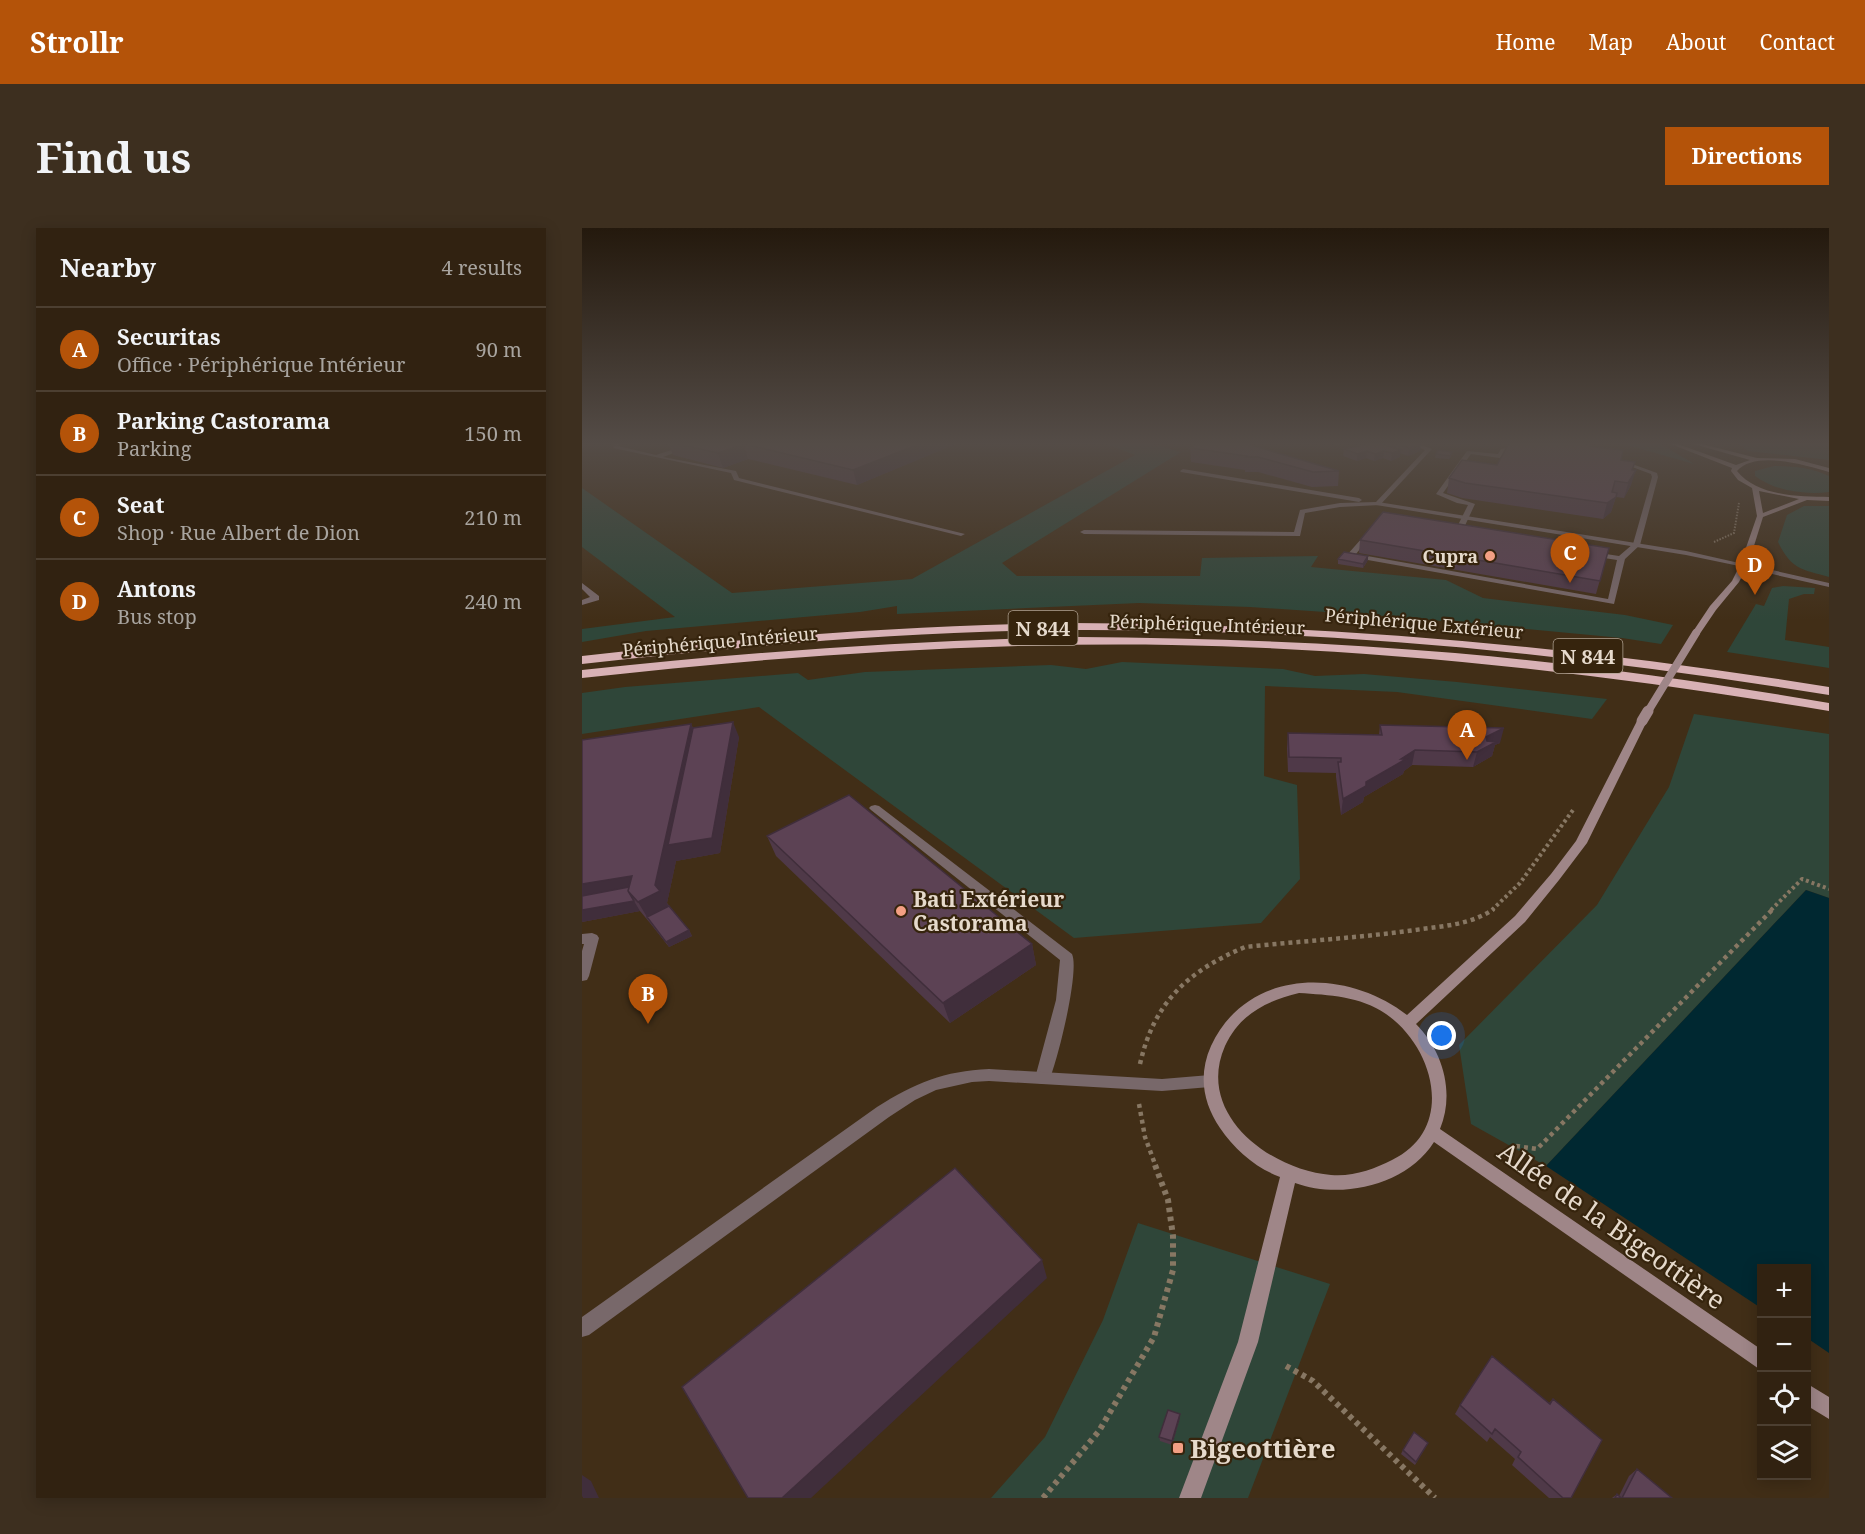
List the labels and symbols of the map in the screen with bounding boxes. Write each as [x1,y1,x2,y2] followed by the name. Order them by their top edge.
[1550,534,1590,583] pin: C
[1422,544,1478,568] place label: Cupra
[1736,546,1774,595] pin: D
[1483,549,1497,563] marker: Cupra
[1324,602,1525,644] street label: Périphérique Extérieur
[1109,609,1306,639] street label: Périphérique Intérieur
[1008,611,1078,645] road number: N 844
[621,620,819,661] street label: Périphérique Intérieur
[1554,639,1622,673] road number: N 844
[1448,710,1486,760] pin: A
[913,885,1064,937] place label: Bati Extérieur Castorama
[894,904,908,918] marker: Bati Extérieur Castorama
[628,974,668,1024] pin: B
[1427,1021,1456,1050] your location
[1491,1133,1733,1317] street label: Allée de la Bigeottière
[1190,1430,1336,1466] place label: Bigeottière
[1171,1441,1185,1455] marker: Bigeottière

